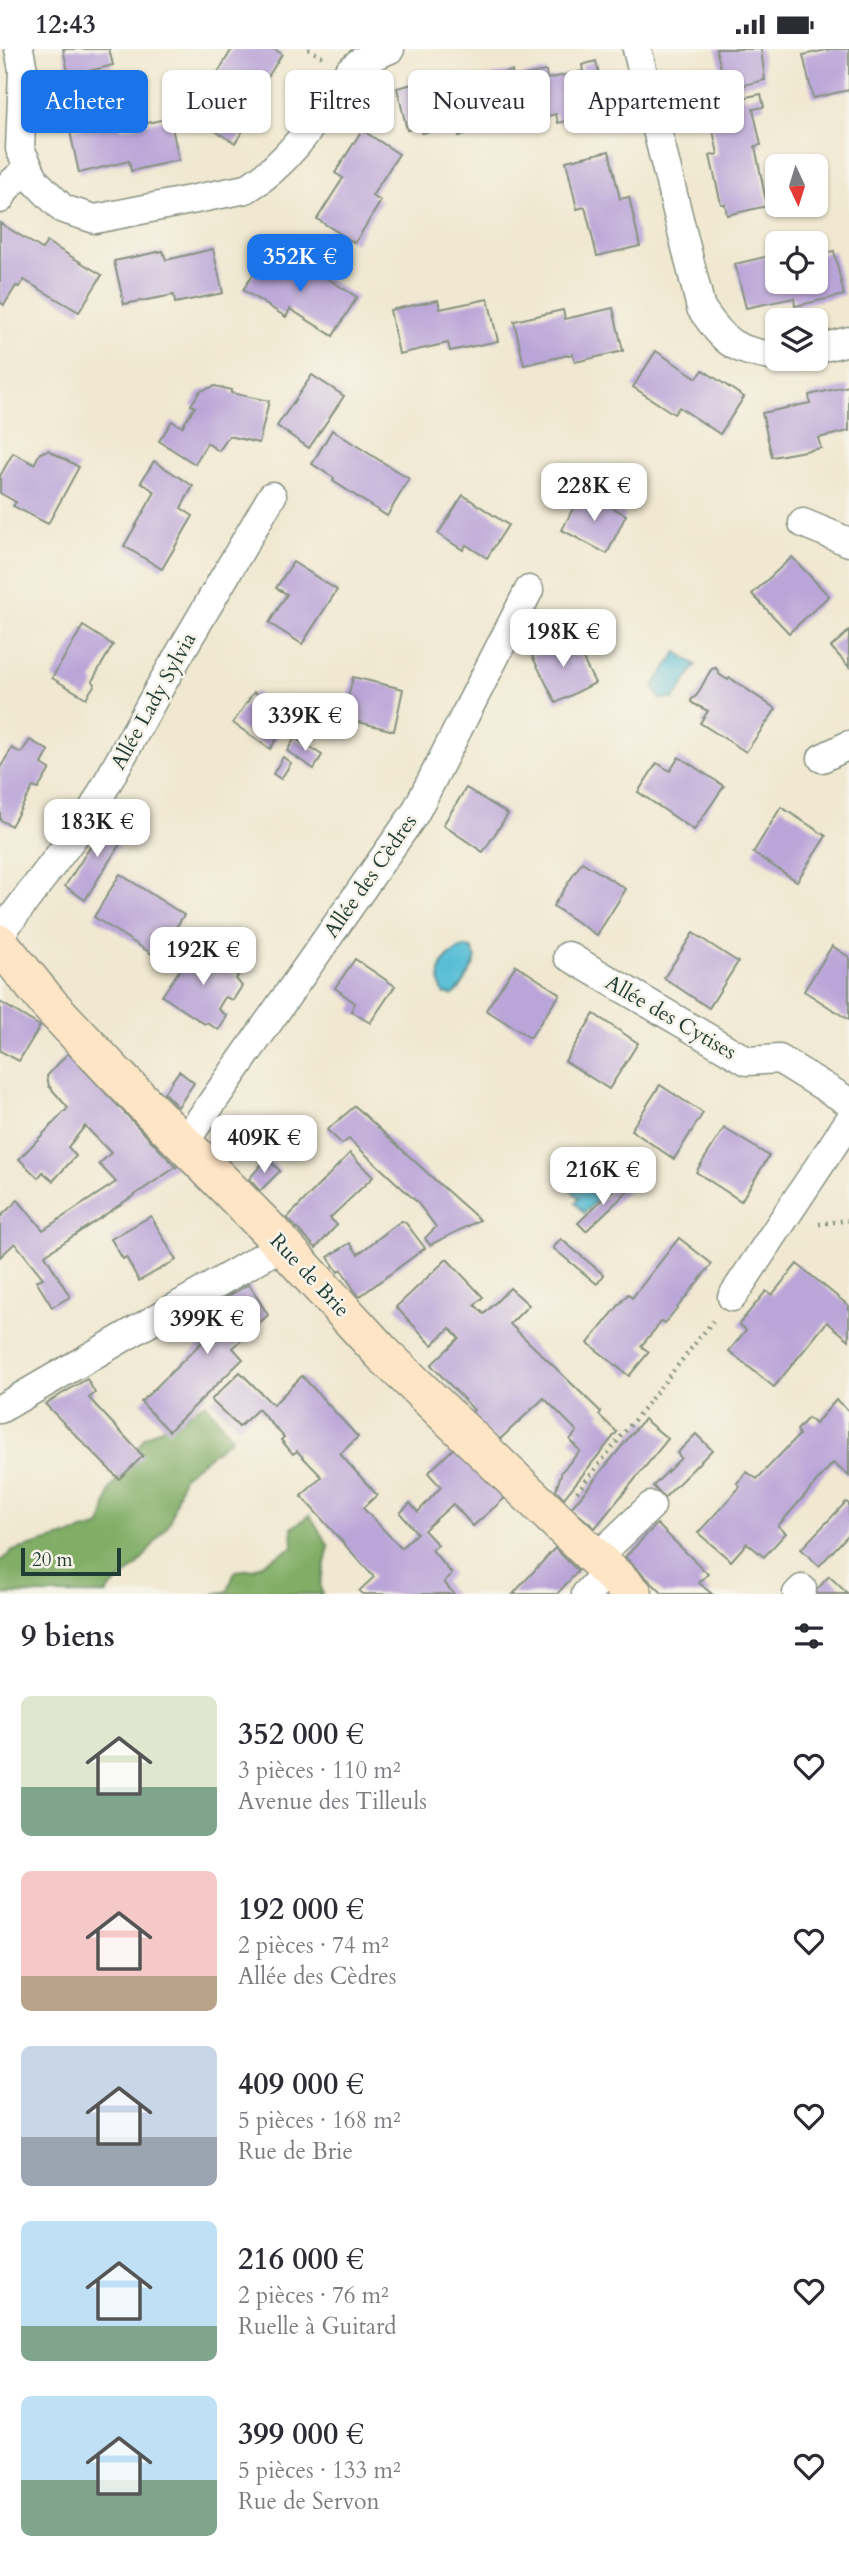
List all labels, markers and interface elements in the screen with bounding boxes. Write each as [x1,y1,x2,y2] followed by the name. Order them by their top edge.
[35,7,96,42] text: 12:43
[21,70,148,133] chip: Acheter
[162,70,271,133] chip: Louer
[285,70,394,133] chip: Filtres
[408,70,550,133] chip: Nouveau
[564,70,744,133] chip: Appartement
[765,154,828,217] north arrow
[765,154,828,371] map controls
[765,231,828,294] button: locate
[243,235,357,294] pin: 352K €
[263,241,337,272] text: 352K €
[765,308,828,371] button: layers
[537,463,651,523] pin: 228K €
[557,470,631,501] text: 228K €
[506,609,620,669] pin: 198K €
[526,616,600,647] text: 198K €
[104,627,203,775] street label: Allée Lady Sylvia
[248,693,362,753] pin: 339K €
[268,700,342,731] text: 339K €
[40,799,154,859] pin: 183K €
[60,806,134,837] text: 183K €
[317,809,424,944] street label: Allée des Cèdres
[146,927,260,987] pin: 192K €
[166,934,240,965] text: 192K €
[600,968,742,1067] street label: Allée des Cytises
[207,1115,321,1175] pin: 409K €
[227,1122,301,1153] text: 409K €
[546,1147,660,1207] pin: 216K €
[566,1154,640,1185] text: 216K €
[263,1227,356,1324] street label: Rue de Brie
[150,1297,264,1356] pin: 399K €
[170,1303,244,1334] text: 399K €
[21,1545,121,1577] scale bar
[32,1547,73,1573] text: 20 m
[21,1616,115,1657] text: 9 biens
[790,1617,828,1655] icon: filters
[238,1714,364,1755] text: 352 000 €
[77,1724,161,1808] icon: home
[790,1747,828,1785] icon: heart
[238,1755,401,1786] text: 3 pièces · 110 m²
[238,1786,427,1817] text: Avenue des Tilleuls
[238,1889,364,1930] text: 192 000 €
[77,1899,161,1983] icon: home
[790,1922,828,1960] icon: heart
[238,1930,389,1961] text: 2 pièces · 74 m²
[238,1961,396,1992] text: Allée des Cèdres
[238,2064,364,2105] text: 409 000 €
[77,2074,161,2158] icon: home
[790,2097,828,2135] icon: heart
[238,2105,401,2136] text: 5 pièces · 168 m²
[238,2136,353,2167] text: Rue de Brie
[238,2239,364,2280] text: 216 000 €
[77,2249,161,2333] icon: home
[790,2272,828,2310] icon: heart
[238,2280,389,2311] text: 2 pièces · 76 m²
[238,2311,397,2342] text: Ruelle à Guitard
[238,2414,364,2455] text: 399 000 €
[77,2424,161,2508] icon: home
[790,2447,828,2485] icon: heart
[238,2455,401,2486] text: 5 pièces · 133 m²
[238,2486,380,2517] text: Rue de Servon

